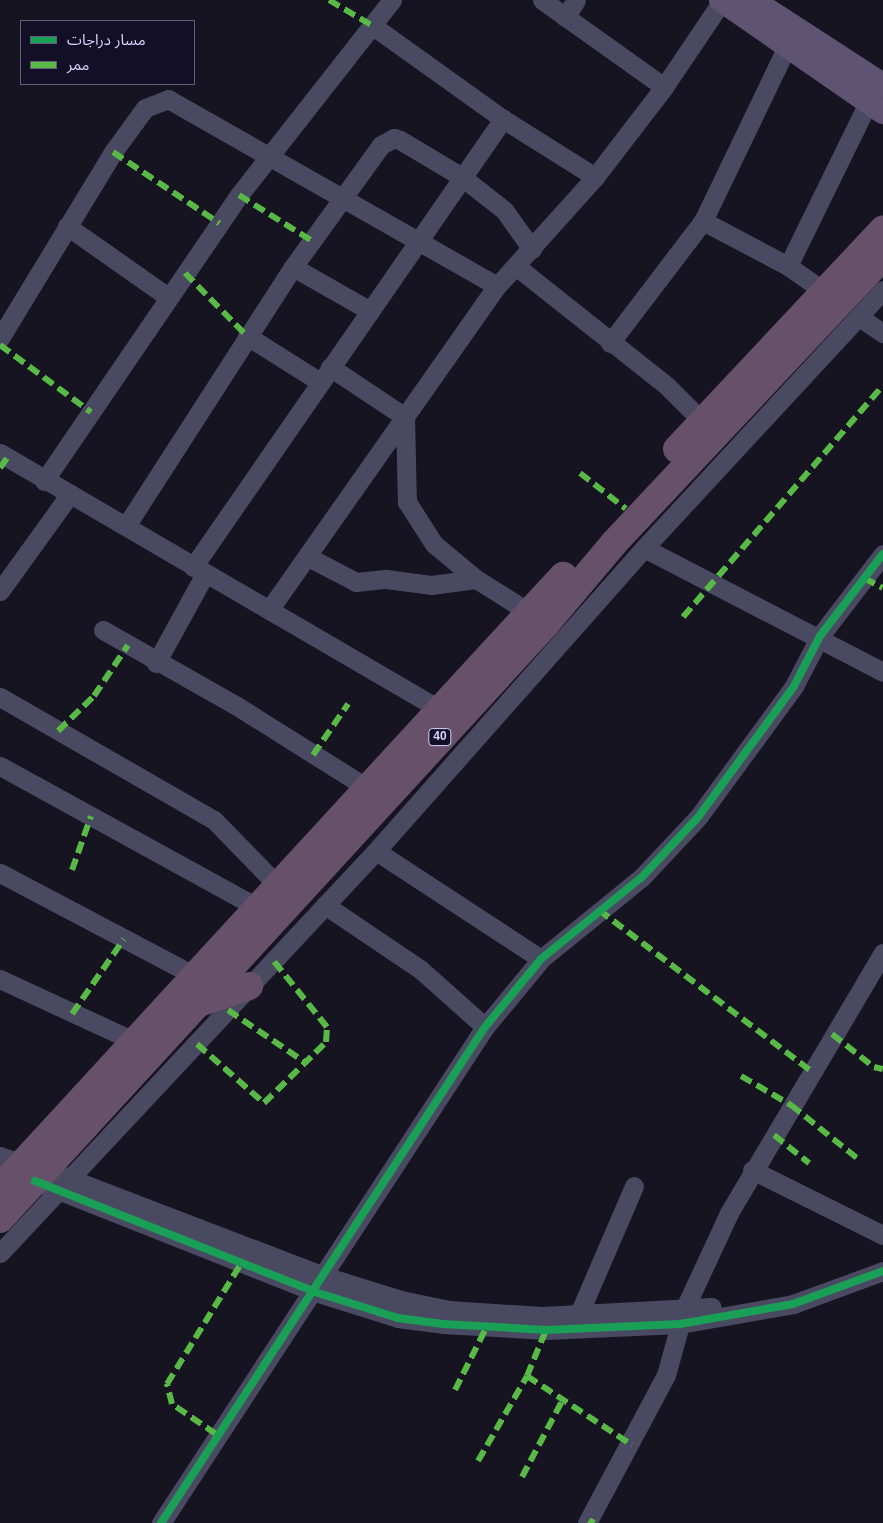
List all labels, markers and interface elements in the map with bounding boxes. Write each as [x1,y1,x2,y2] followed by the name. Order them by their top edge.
[20,20,195,85] legend
[67,31,146,48] text: مسار دراجات
[67,56,90,73] text: ممر
[428,728,452,746] road number: 40

